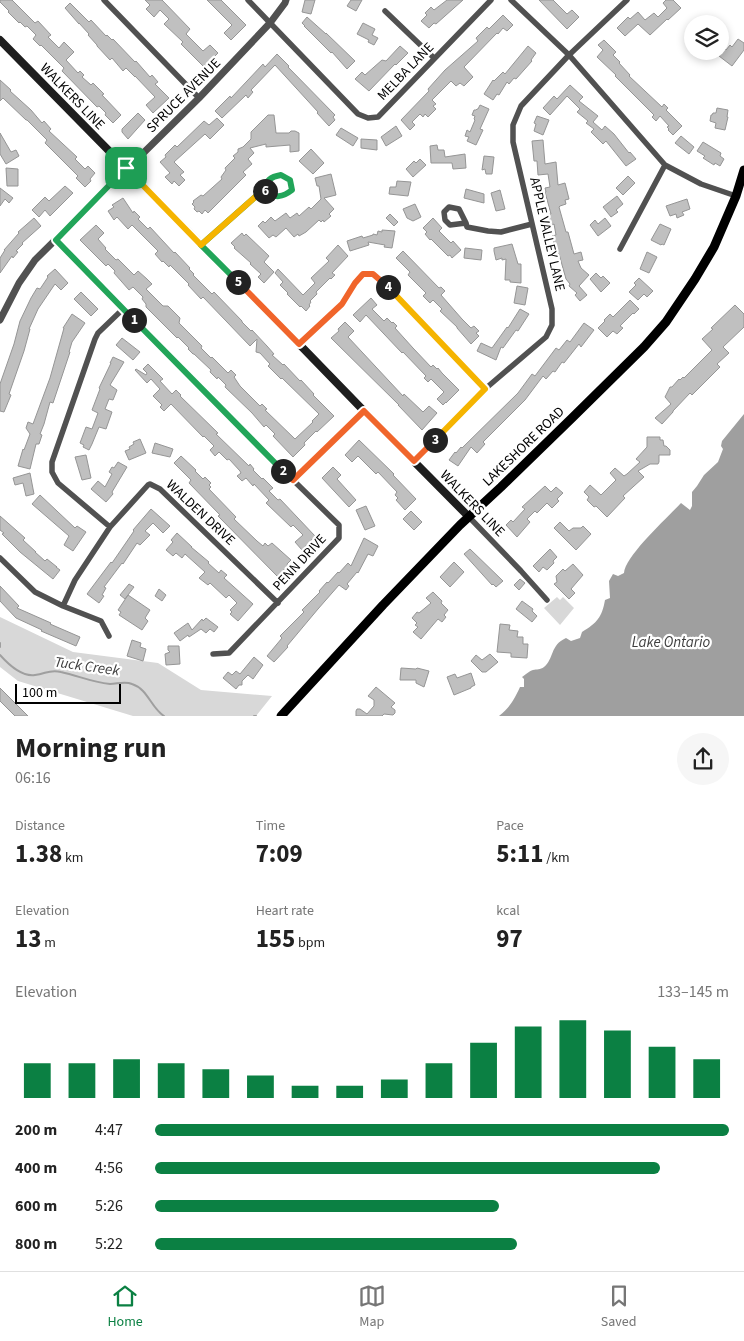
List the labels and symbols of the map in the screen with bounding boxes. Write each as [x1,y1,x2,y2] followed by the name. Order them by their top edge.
[373,38,439,105] street label: MELBA LANE
[142,54,225,137] street label: SPRUCE AVENUE
[35,59,109,135] street label: WALKERS LINE
[105,147,147,189] pin
[524,175,570,293] street label: APPLE VALLEY LANE
[252,178,278,204] pin: 6
[226,270,250,294] pin: 5
[376,274,400,300] pin: 4
[122,308,146,332] pin: 1
[478,402,569,491] street label: LAKESHORE ROAD
[422,428,448,452] pin: 3
[270,458,296,484] pin: 2
[435,466,509,542] street label: WALKERS LINE
[161,475,239,550] street label: WALDEN DRIVE
[268,530,331,595] street label: PENN DRIVE
[632,632,710,653] water label: Lake Ontario
[53,652,122,682] water label: Tuck Creek
[15,681,121,704] scale bar

